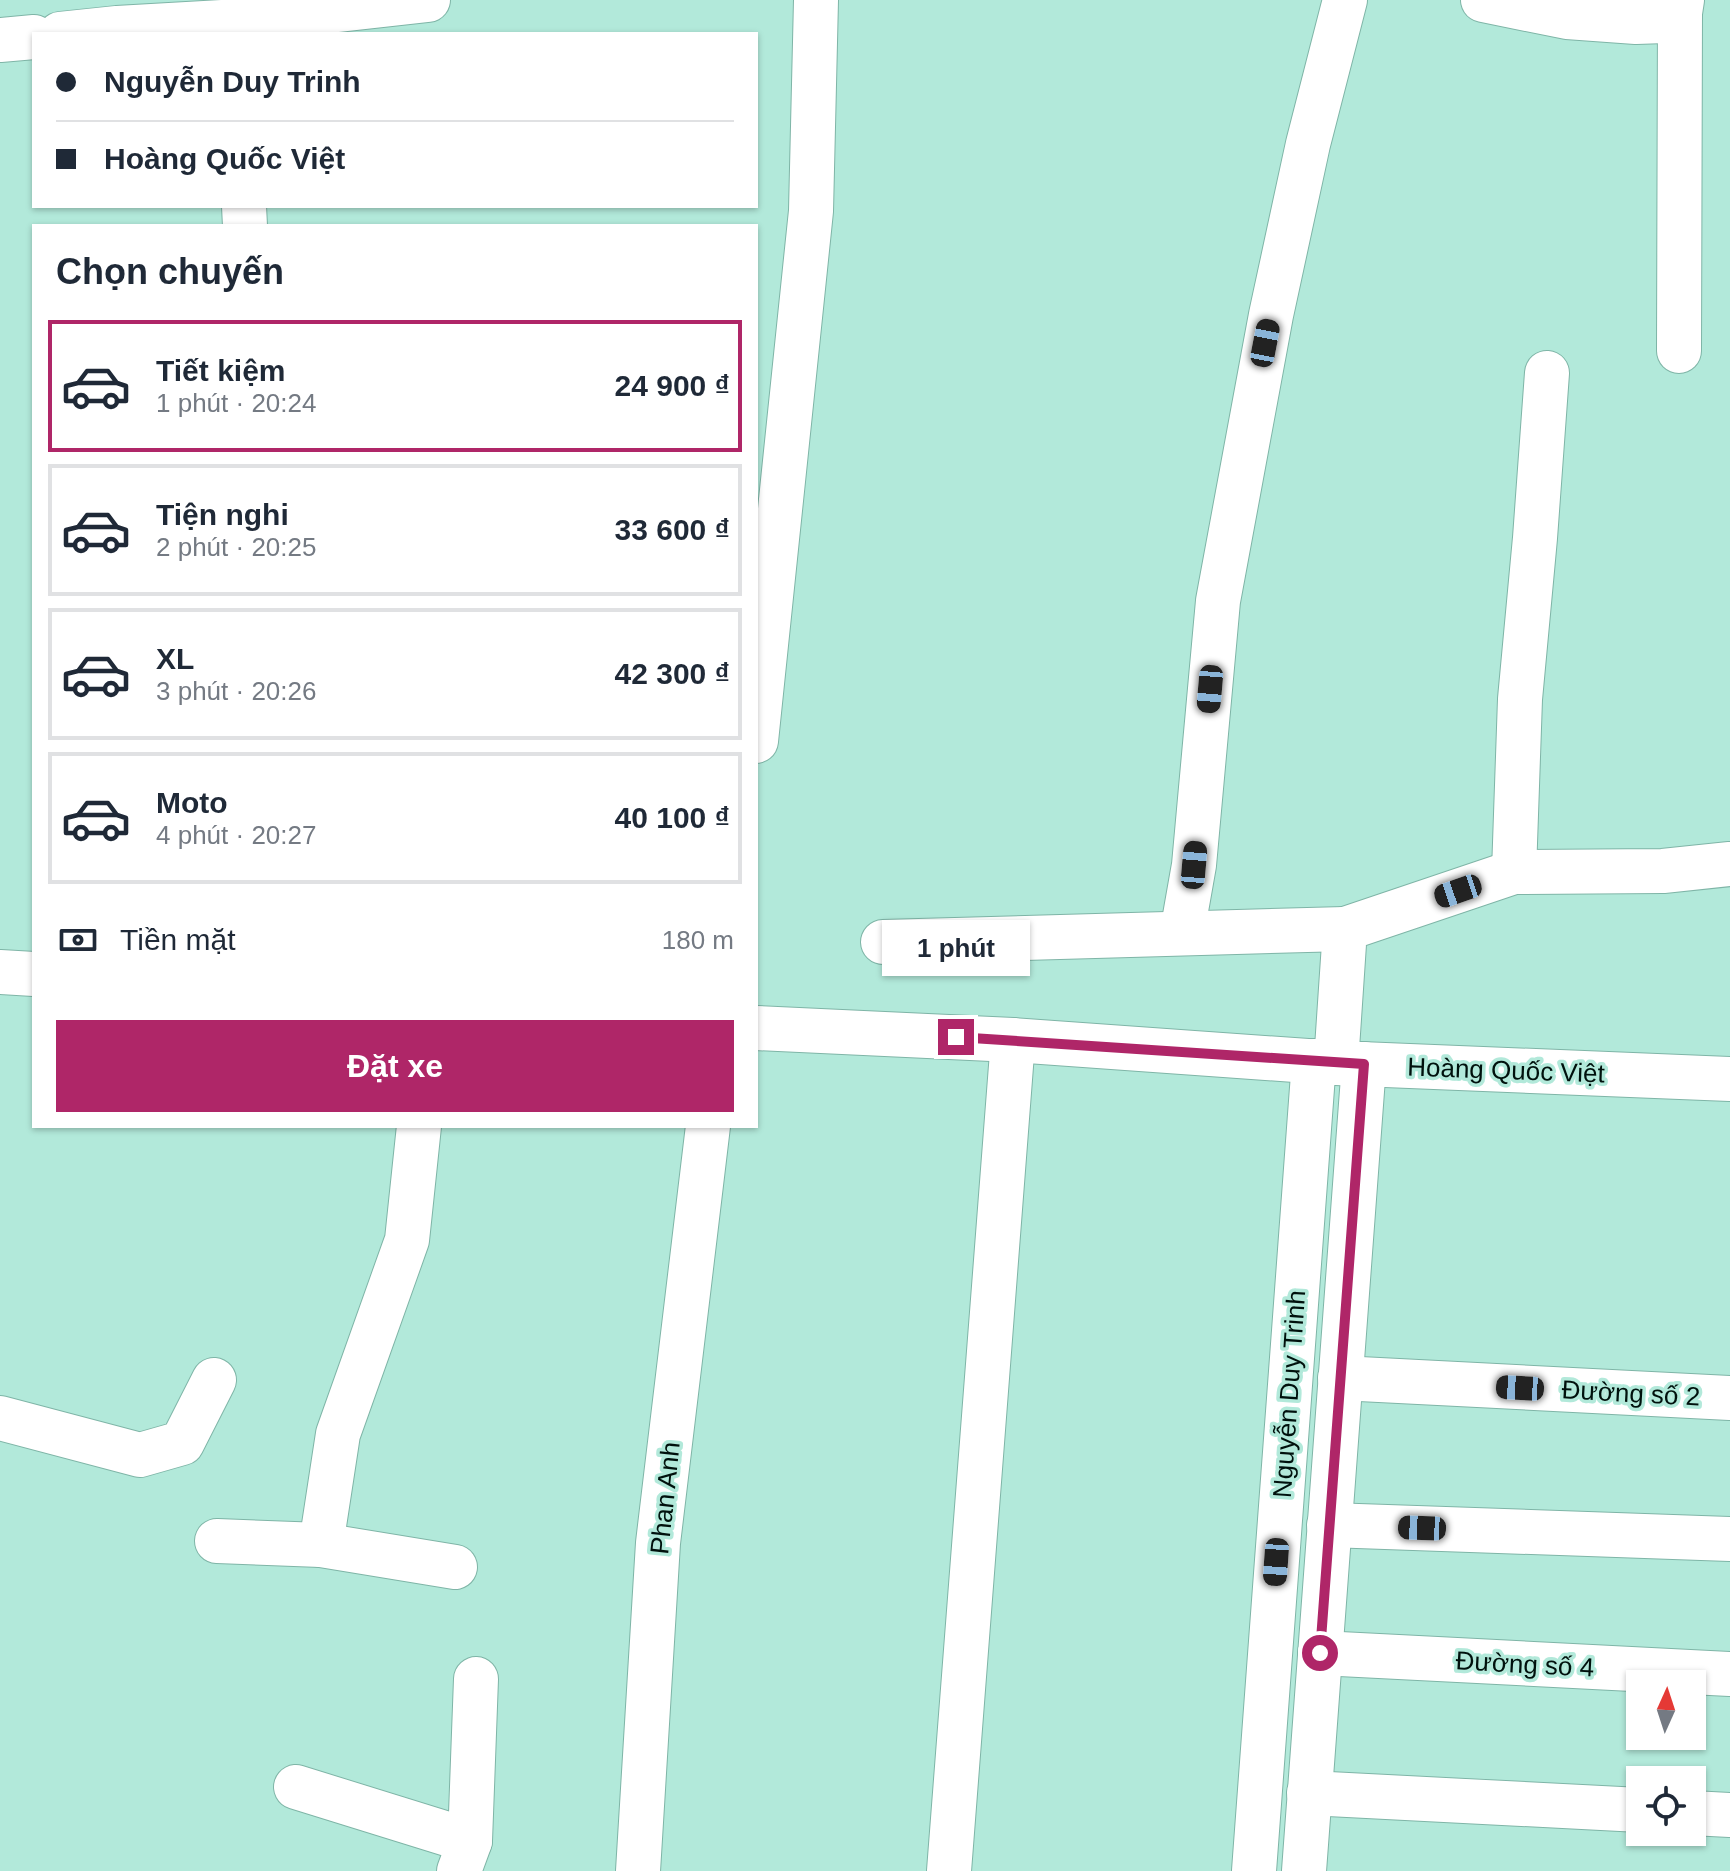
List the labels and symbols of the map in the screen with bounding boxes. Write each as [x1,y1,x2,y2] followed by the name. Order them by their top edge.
[1249,317,1281,369] car
[1196,664,1224,714] car
[1180,840,1208,890] car
[1431,872,1485,910] car
[882,921,1030,977] callout: 1 phút
[938,1019,974,1055] route end
[1407,1052,1606,1088] street label: Hoàng Quốc Việt
[1267,1289,1311,1499] street label: Nguyễn Duy Trinh
[1561,1374,1701,1412] street label: Đường số 2
[1495,1375,1545,1401] car
[644,1440,686,1556] street label: Phan Anh
[1398,1515,1446,1541] car
[1262,1537,1290,1587] car
[1302,1635,1338,1671] route start
[1455,1645,1595,1683] street label: Đường số 4
[1626,1670,1706,1750] north arrow

